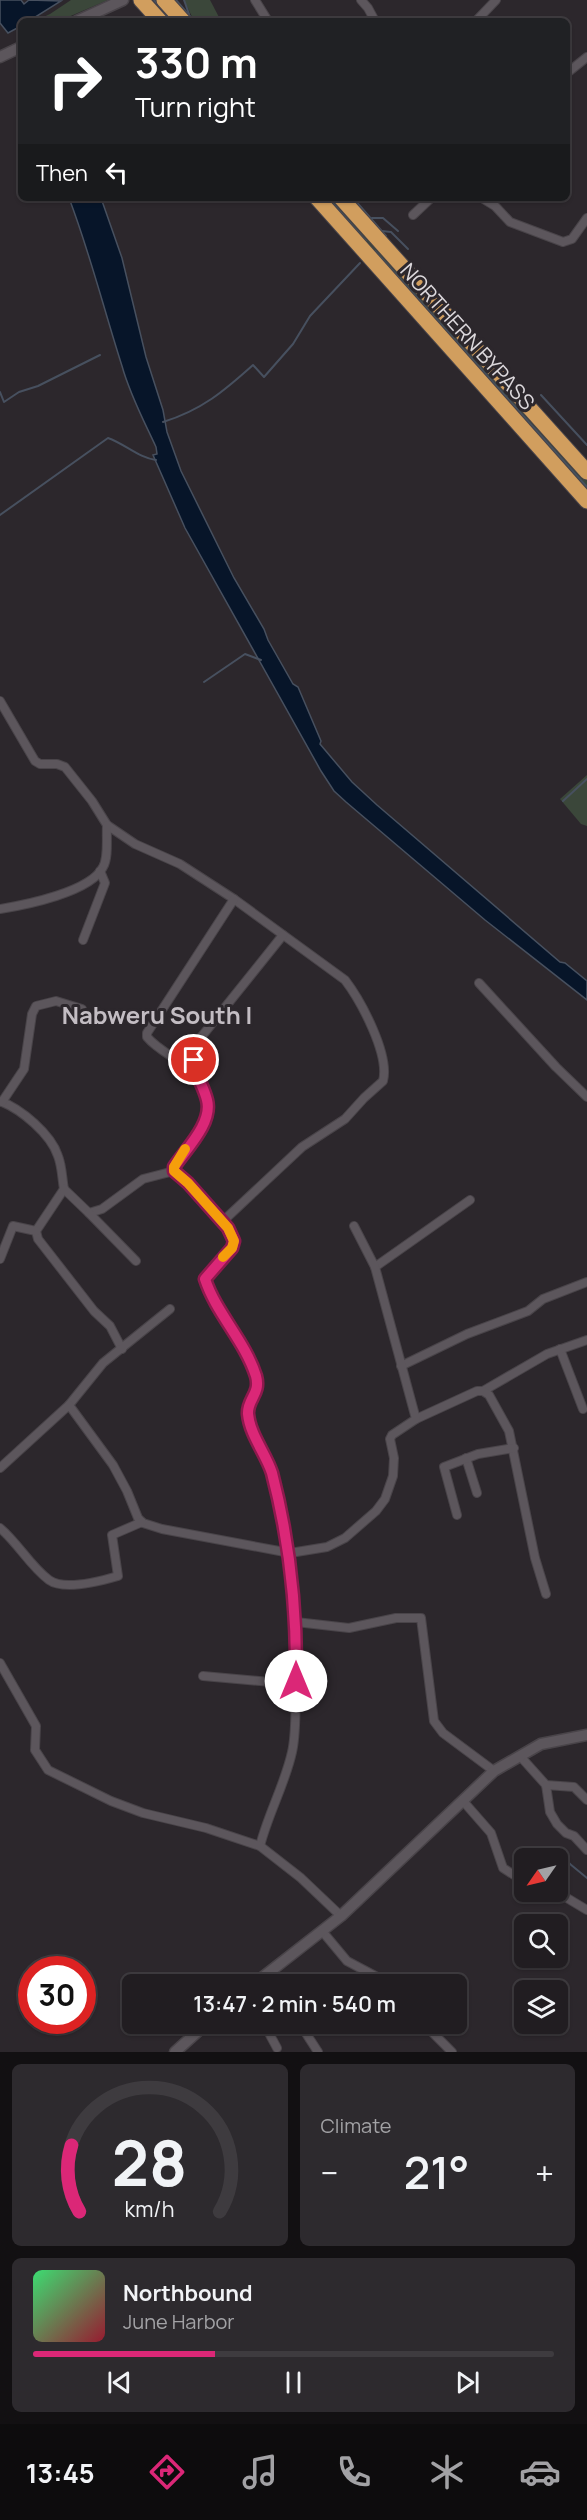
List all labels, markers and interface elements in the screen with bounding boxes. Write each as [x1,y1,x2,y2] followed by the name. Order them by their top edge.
[135,33,258,91] text: 330 m
[36,42,114,120] icon: right
[135,88,256,125] text: Turn right
[100,156,133,189] icon: left
[36,158,88,188] text: Then
[395,257,541,415] street label: NORTHERN BYPASS
[62,998,252,1031] district label: Nabweru South I
[168,1034,219,1085] pin
[177,1043,210,1076] icon: arrive
[264,1649,328,1713] position arrow
[514,1848,568,1902] north arrow
[514,1848,568,2034] map controls
[514,1914,568,1968] button: search
[18,1956,96,2034] speed limit sign: 30
[514,1980,568,2034] button: layers
[193,1989,396,2019] text: 13:47 · 2 min · 540 m
[321,2112,392,2139] text: Climate
[112,2119,187,2205] text: 28
[404,2141,469,2203] text: 21°
[321,2150,338,2195] text: −
[535,2150,554,2195] text: +
[125,2194,175,2223] text: km/h
[123,2278,253,2308] text: Northbound
[123,2308,235,2335] text: June Harbor
[103,2366,136,2399] icon: previous
[277,2366,310,2399] icon: pause
[451,2366,484,2399] icon: next
[146,2451,188,2493] icon: directions
[239,2451,281,2493] icon: music
[333,2451,375,2493] icon: phone
[426,2451,468,2493] icon: climate
[519,2451,561,2493] icon: car
[26,2454,95,2491] text: 13:45

